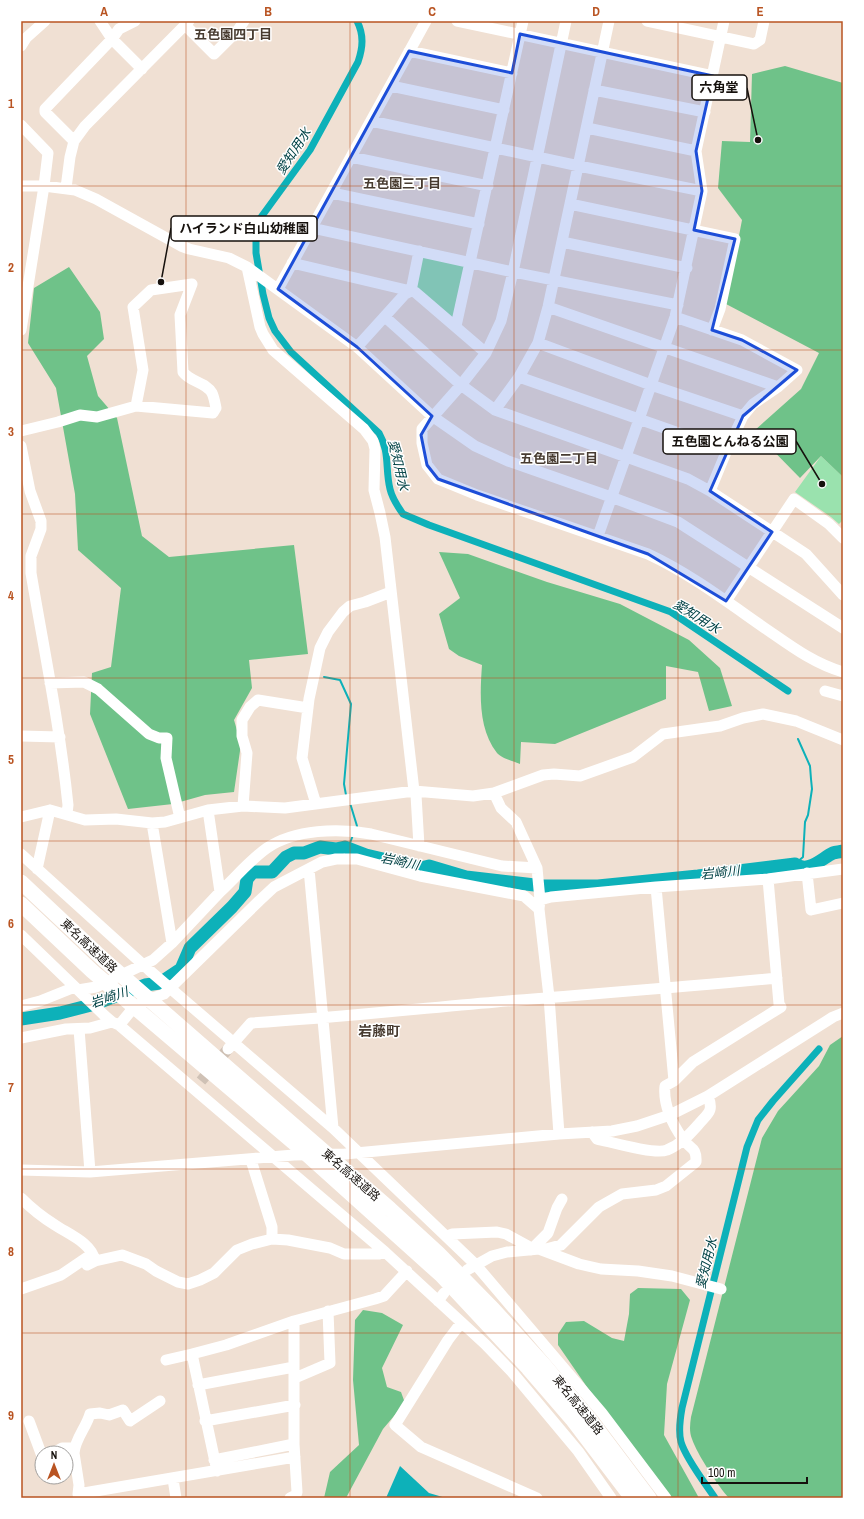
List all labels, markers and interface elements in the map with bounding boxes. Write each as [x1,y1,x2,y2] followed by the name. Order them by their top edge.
[100,3,108,20] text: A
[264,3,272,20] text: B
[428,3,436,20] text: C
[592,3,600,20] text: D
[756,3,764,20] text: E
[194,26,272,43] district label: 五色園四丁目
[692,75,747,100] callout: 六角堂
[699,79,739,96] text: 六角堂
[8,95,14,112] text: 1
[272,123,316,178] water label: 愛知用水
[363,175,441,192] district label: 五色園三丁目
[171,216,317,241] callout: ハイランド白山幼稚園
[179,220,309,237] text: ハイランド白山幼稚園
[8,259,14,276] text: 2
[8,423,14,440] text: 3
[663,429,796,454] callout: 五色園とんねる公園
[671,433,789,450] text: 五色園とんねる公園
[384,438,413,494] water label: 愛知用水
[520,450,598,467] district label: 五色園二丁目
[8,587,14,604] text: 4
[670,595,725,638] water label: 愛知用水
[8,751,14,768] text: 5
[379,849,423,874] water label: 岩崎川
[700,862,742,883] water label: 岩崎川
[8,915,14,932] text: 6
[57,916,121,976] street label: 東名高速道路
[88,982,132,1012] water label: 岩崎川
[358,1022,400,1040] district label: 岩藤町
[8,1079,14,1096] text: 7
[319,1145,383,1205] street label: 東名高速道路
[692,1234,722,1290] water label: 愛知用水
[8,1243,14,1260] text: 8
[549,1372,607,1438] street label: 東名高速道路
[8,1407,14,1424] text: 9
[34,1445,74,1485] north arrow
[51,1448,57,1462] text: N
[702,1459,807,1485] scale bar
[708,1465,735,1481] text: 100 m

